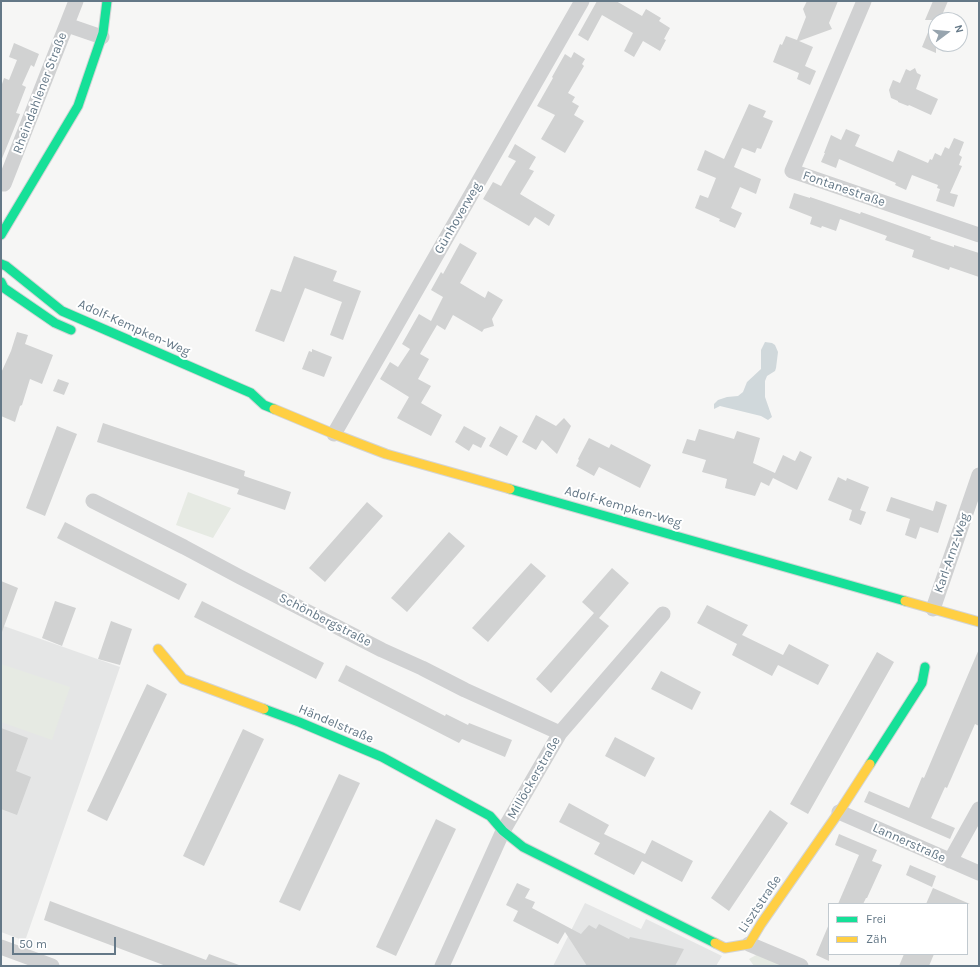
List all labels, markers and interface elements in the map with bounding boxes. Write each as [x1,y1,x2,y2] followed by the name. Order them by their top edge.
[928,12,968,52] north arrow
[952,23,966,34] text: N
[10,30,70,156] street label: Rheindahlener Straße
[801,168,887,210] street label: Fontanestraße
[431,179,485,257] street label: Günhoverweg
[76,296,192,360] street label: Adolf-Kempken-Weg
[563,483,683,531] street label: Adolf-Kempken-Weg
[931,511,973,595] street label: Karl-Arnz-Weg
[276,590,374,650] street label: Schönbergstraße
[296,701,376,747] street label: Händelstraße
[504,734,564,822] street label: Millöckerstraße
[870,820,948,866] street label: Lannerstraße
[735,872,785,936] street label: Lisztstraße
[828,903,968,955] legend
[866,912,886,926] text: Frei
[14,929,118,955] scale bar
[866,932,887,946] text: Zäh
[19,937,47,951] text: 50 m

